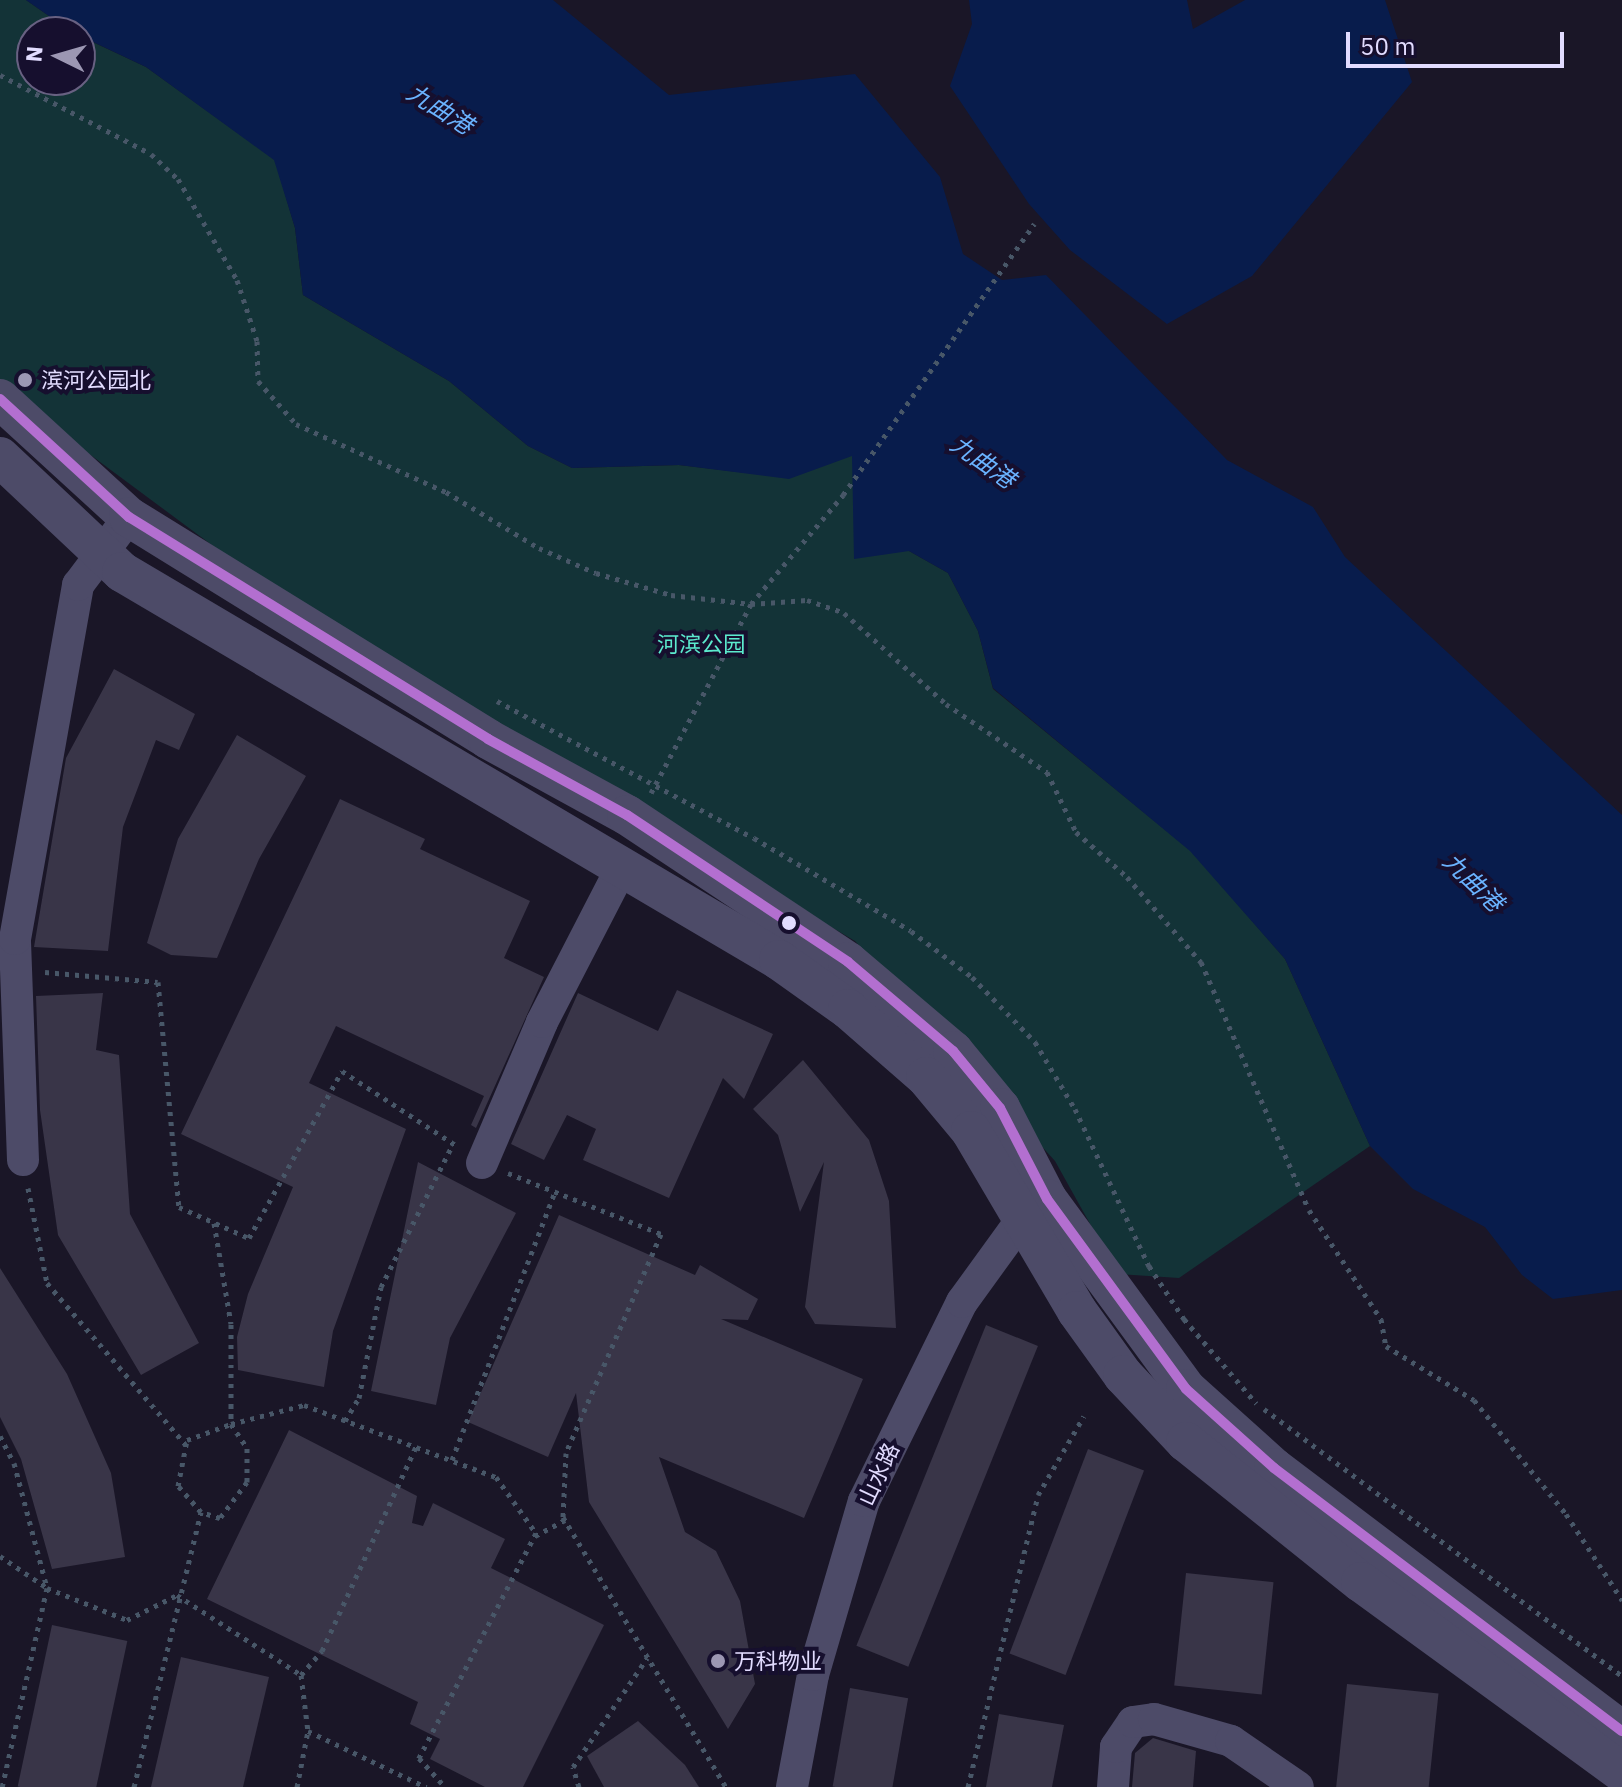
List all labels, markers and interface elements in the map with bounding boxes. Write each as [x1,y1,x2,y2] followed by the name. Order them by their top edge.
[16,16,96,96] north arrow
[1350,16,1568,66] scale bar
[1360,30,1415,62] text: 50 m
[18,45,49,63] text: N
[402,78,478,140] water label: 九曲港
[41,367,151,393] place label: 滨河公园北
[16,371,34,389] marker: 滨河公园北
[945,430,1021,494] water label: 九曲港
[657,631,745,657] park label: 河滨公园
[1437,847,1509,917] water label: 九曲港
[781,915,797,931] unlabelled marker
[852,1439,904,1509] street label: 山水路
[734,1648,822,1674] place label: 万科物业
[709,1652,727,1670] marker: 万科物业

